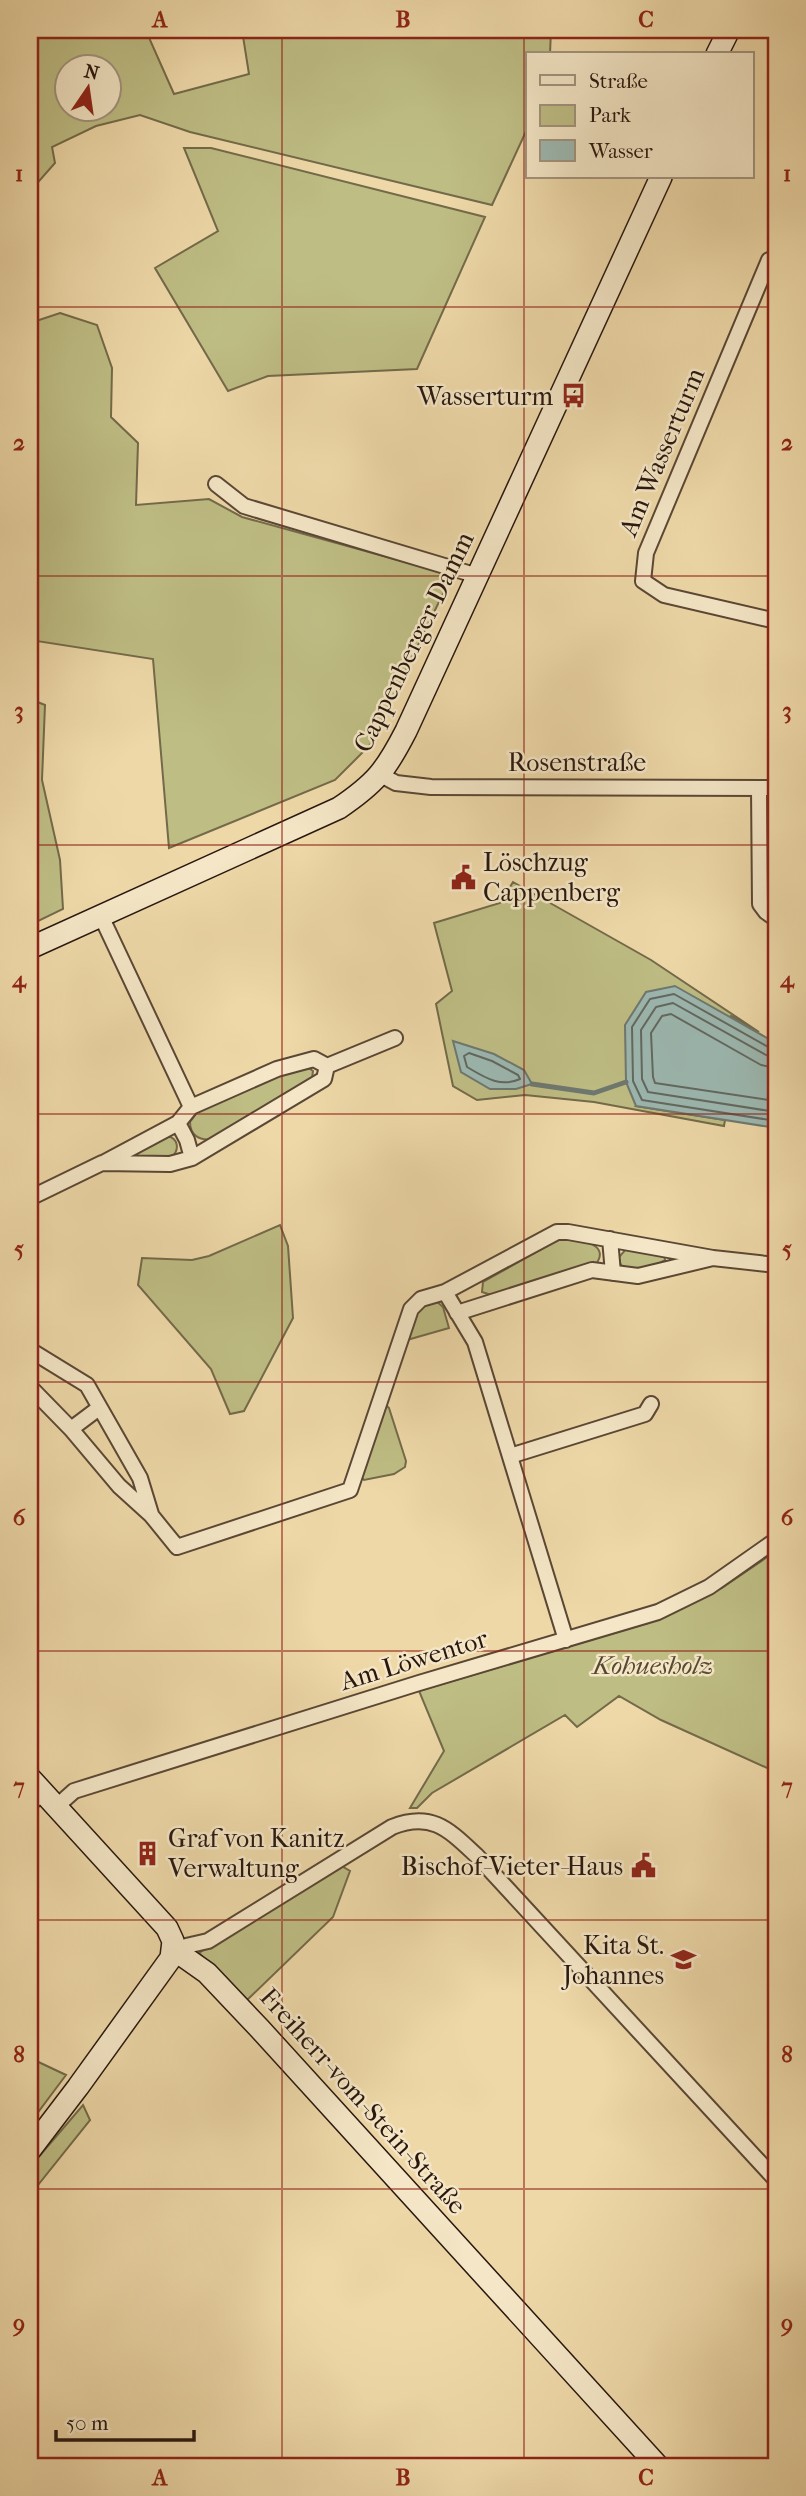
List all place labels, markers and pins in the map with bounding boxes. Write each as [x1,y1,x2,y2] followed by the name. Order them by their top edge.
[416,381,553,412] place label: Wasserturm
[559,382,587,410] bus stop icon: Wasserturm
[483,847,621,908] place label: Löschzug Cappenberg
[449,863,477,891] public building icon: Löschzug Cappenberg
[167,1823,344,1884] place label: Graf von Kanitz Verwaltung
[134,1839,162,1867] building icon: Graf von Kanitz Verwaltung
[401,1851,623,1882] place label: Bischof-Vieter-Haus
[629,1852,657,1880] public building icon: Bischof-Vieter-Haus
[561,1930,664,1991] place label: Kita St. Johannes
[670,1946,698,1974] school or university icon: Kita St. Johannes

